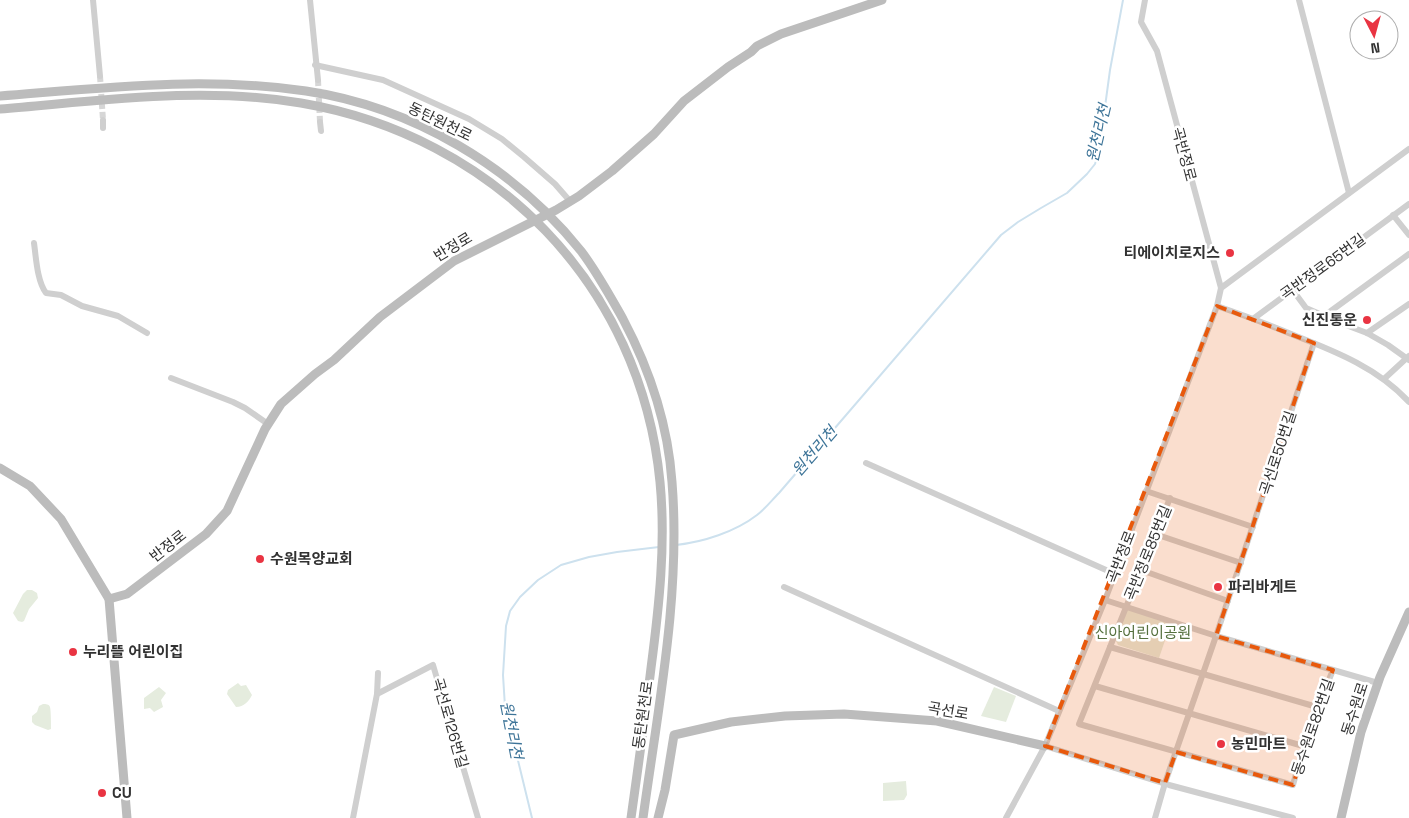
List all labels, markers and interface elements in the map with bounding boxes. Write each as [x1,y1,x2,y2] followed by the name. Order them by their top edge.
[1349,10,1399,60] north arrow
[1370,38,1381,57] text: N
[405,98,475,145] street label: 동탄원천로
[1082,100,1116,164] water label: 원천리천
[1168,125,1201,183] street label: 곡반정로
[430,228,475,265] street label: 반정로
[1276,229,1369,304] street label: 곡반정로65번길
[1123,243,1220,262] place label: 티에이치로지스
[1224,247,1236,259] marker: 티에이치로지스
[1302,310,1357,329] place label: 신진통운
[1361,314,1373,326] marker: 신진통운
[1255,408,1300,497] street label: 곡선로50번길
[787,421,843,480] water label: 원천리천
[1121,503,1175,603] street label: 곡반정로85번길
[146,525,190,566] street label: 반정로
[1103,528,1139,586] street label: 곡반정로
[270,549,353,568] place label: 수원목양교회
[254,553,266,565] marker: 수원목양교회
[1228,577,1297,596] place label: 파리바게트
[1212,581,1224,593] marker: 파리바게트
[1095,623,1191,642] park label: 신아어린이공원
[83,642,183,661] place label: 누리뜰 어린이집
[67,646,79,658] marker: 누리뜰 어린이집
[428,675,472,770] street label: 곡선로126번길
[1287,676,1338,778] street label: 동수원로82번길
[628,679,657,750] street label: 동탄원천로
[1337,680,1372,738] street label: 동수원로
[926,698,970,723] street label: 곡선로
[496,699,528,763] water label: 원천리천
[1231,734,1286,753] place label: 농민마트
[1215,738,1227,750] marker: 농민마트
[112,783,132,802] place label: CU
[96,787,108,799] marker: CU

